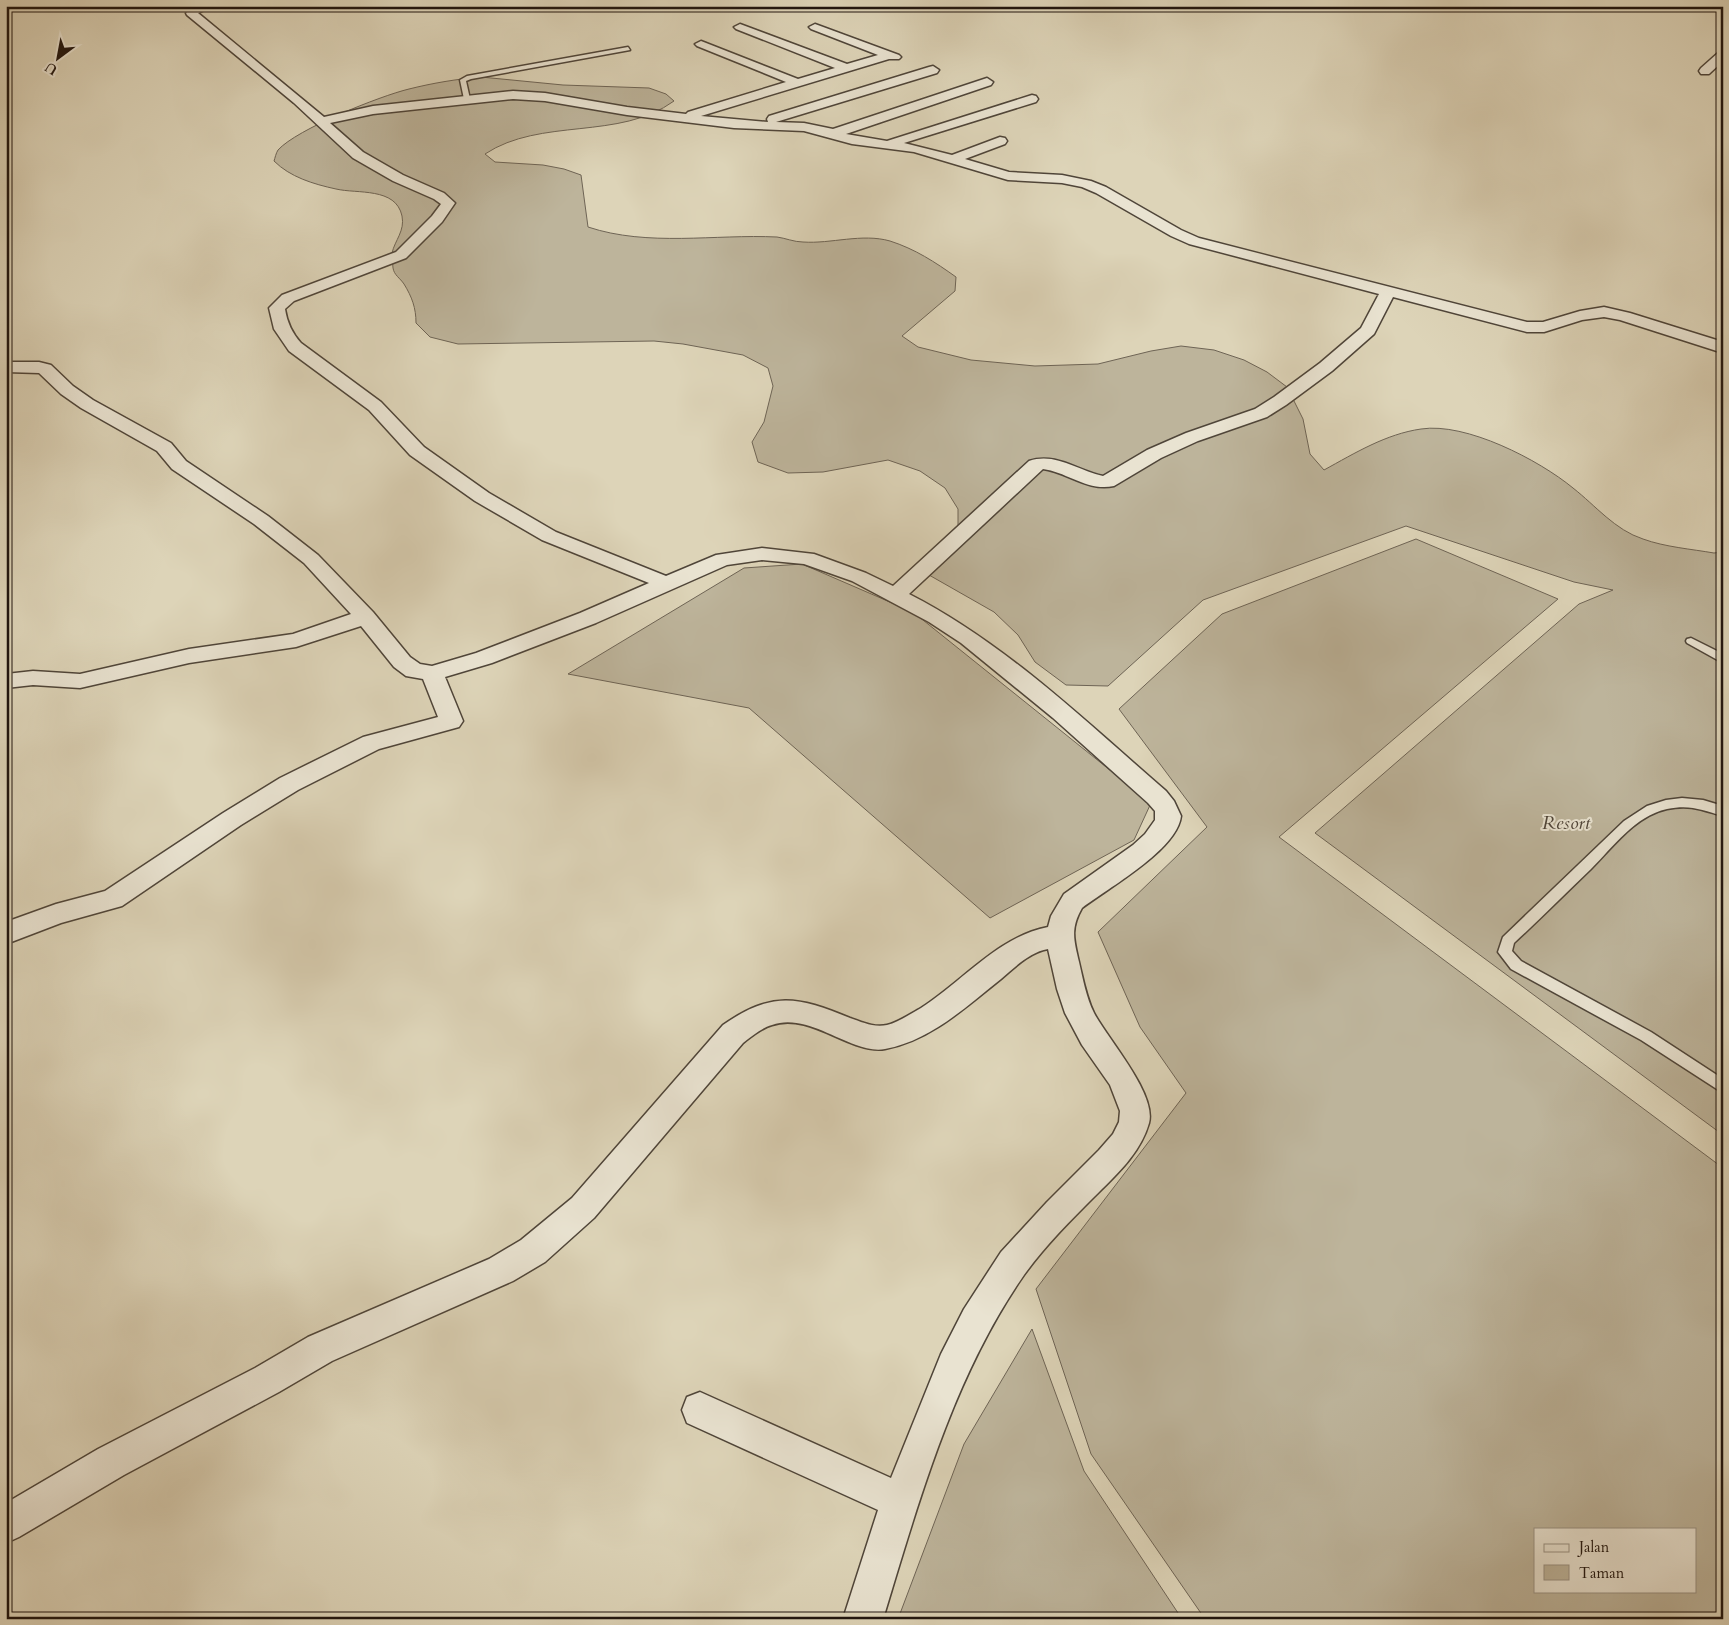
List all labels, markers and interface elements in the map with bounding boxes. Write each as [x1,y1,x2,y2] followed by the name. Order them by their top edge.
[32,32,82,82] north arrow
[41,57,61,80] text: U
[1542,810,1591,836] park label: Resort
[1534,1528,1696,1592] legend
[1577,1537,1610,1557] text: Jalan
[1579,1563,1625,1583] text: Taman

